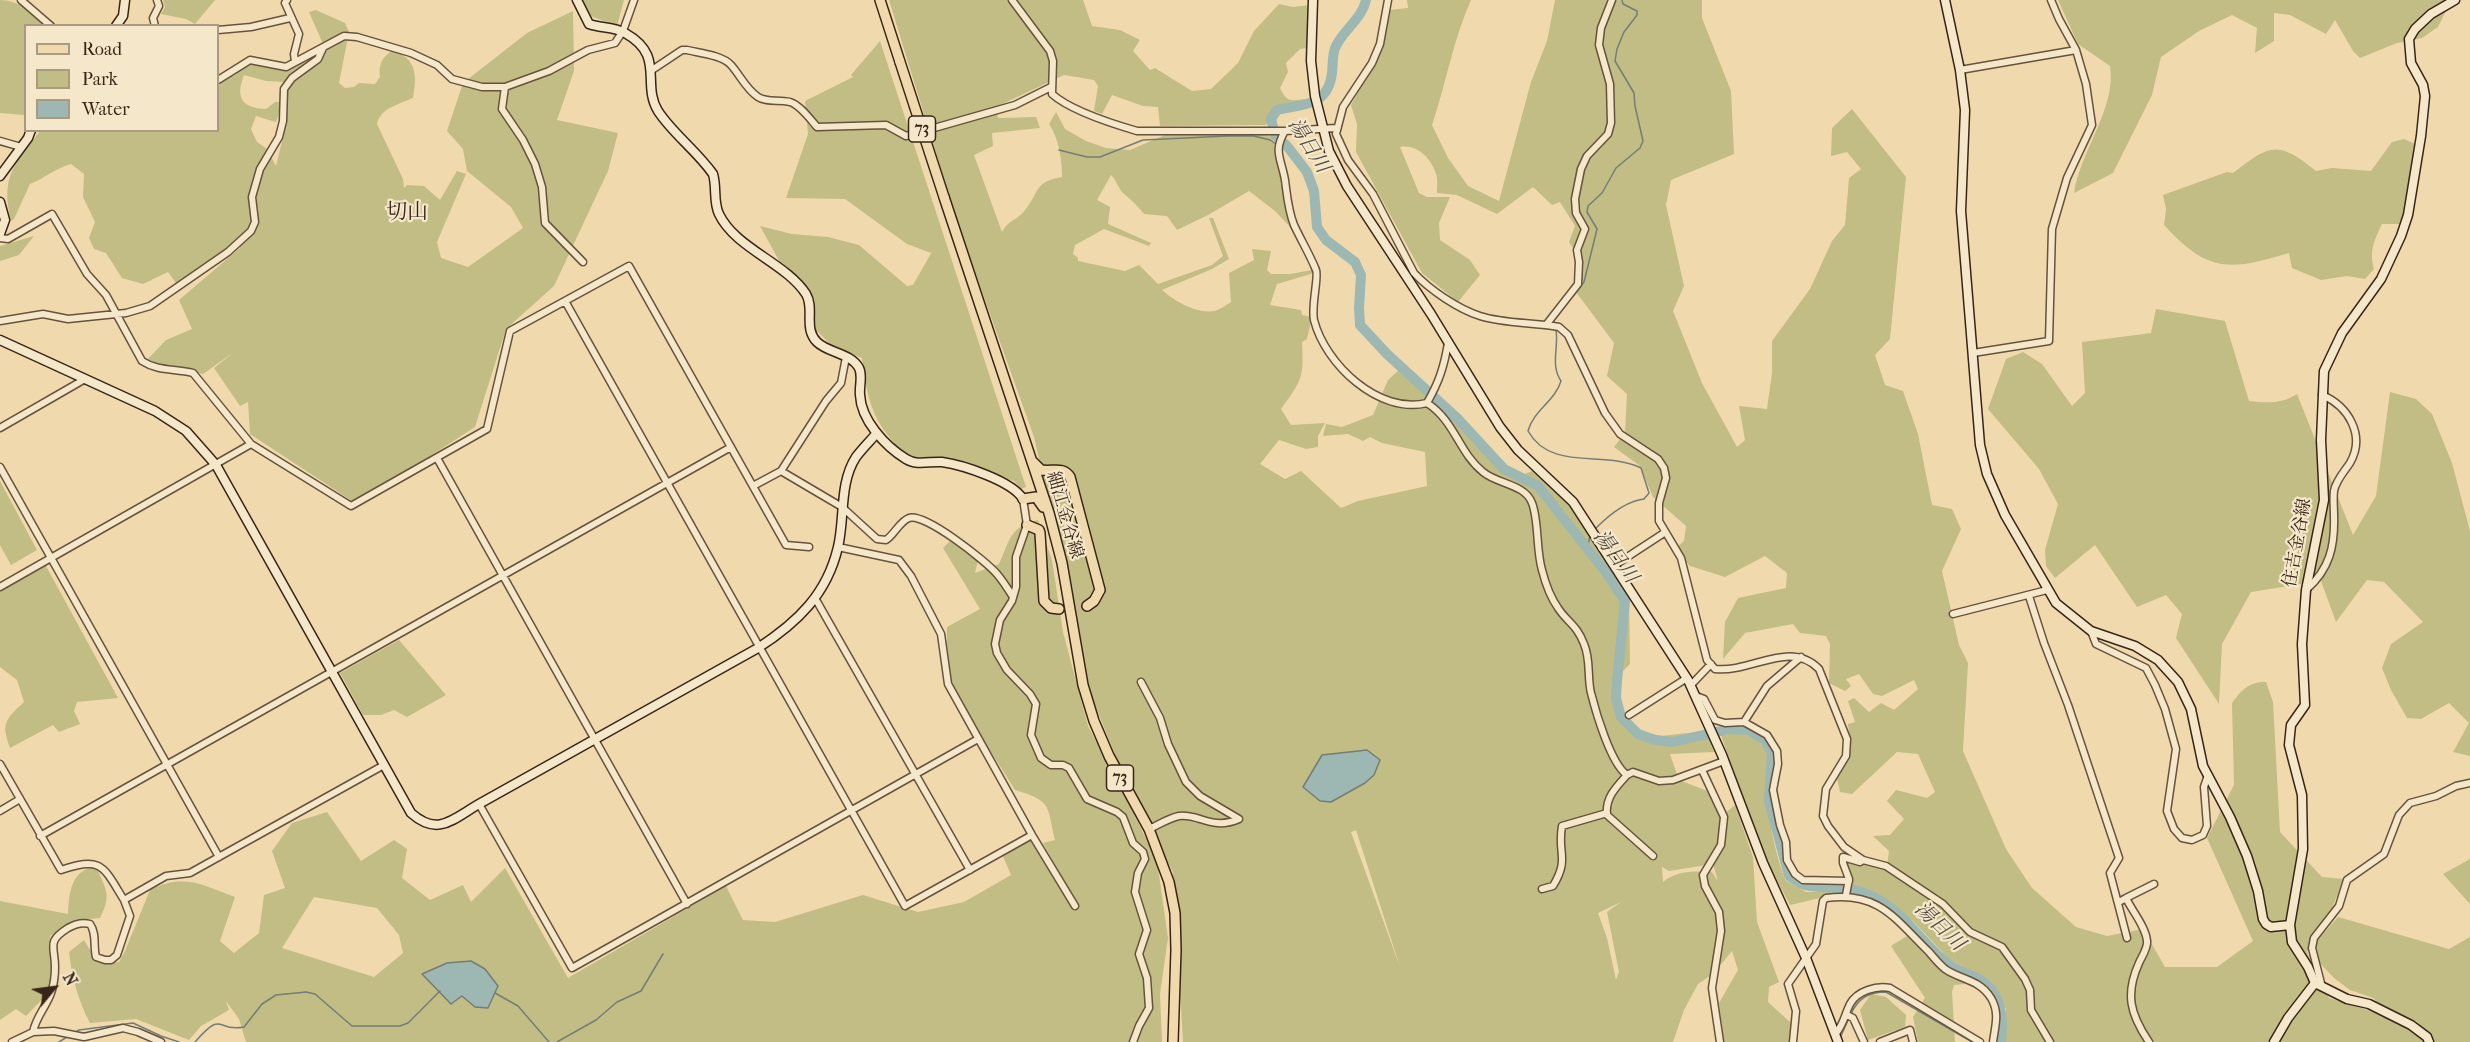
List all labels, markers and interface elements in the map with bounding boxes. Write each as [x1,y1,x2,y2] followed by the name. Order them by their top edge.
[24,24,219,132] legend
[82,39,122,60] text: Road
[82,69,118,90] text: Park
[82,99,130,120] text: Water
[1282,114,1334,178] water label: 湯日川
[908,116,936,142] road number: 73
[386,200,428,226] district label: 切山
[1041,469,1087,561] street label: 細江金谷線
[2280,497,2316,589] street label: 住吉金谷線
[1588,526,1642,588] water label: 湯日川
[1106,765,1134,791] road number: 73
[1909,898,1969,956] water label: 湯日川
[24,958,84,1018] north arrow
[59,969,81,989] text: N

